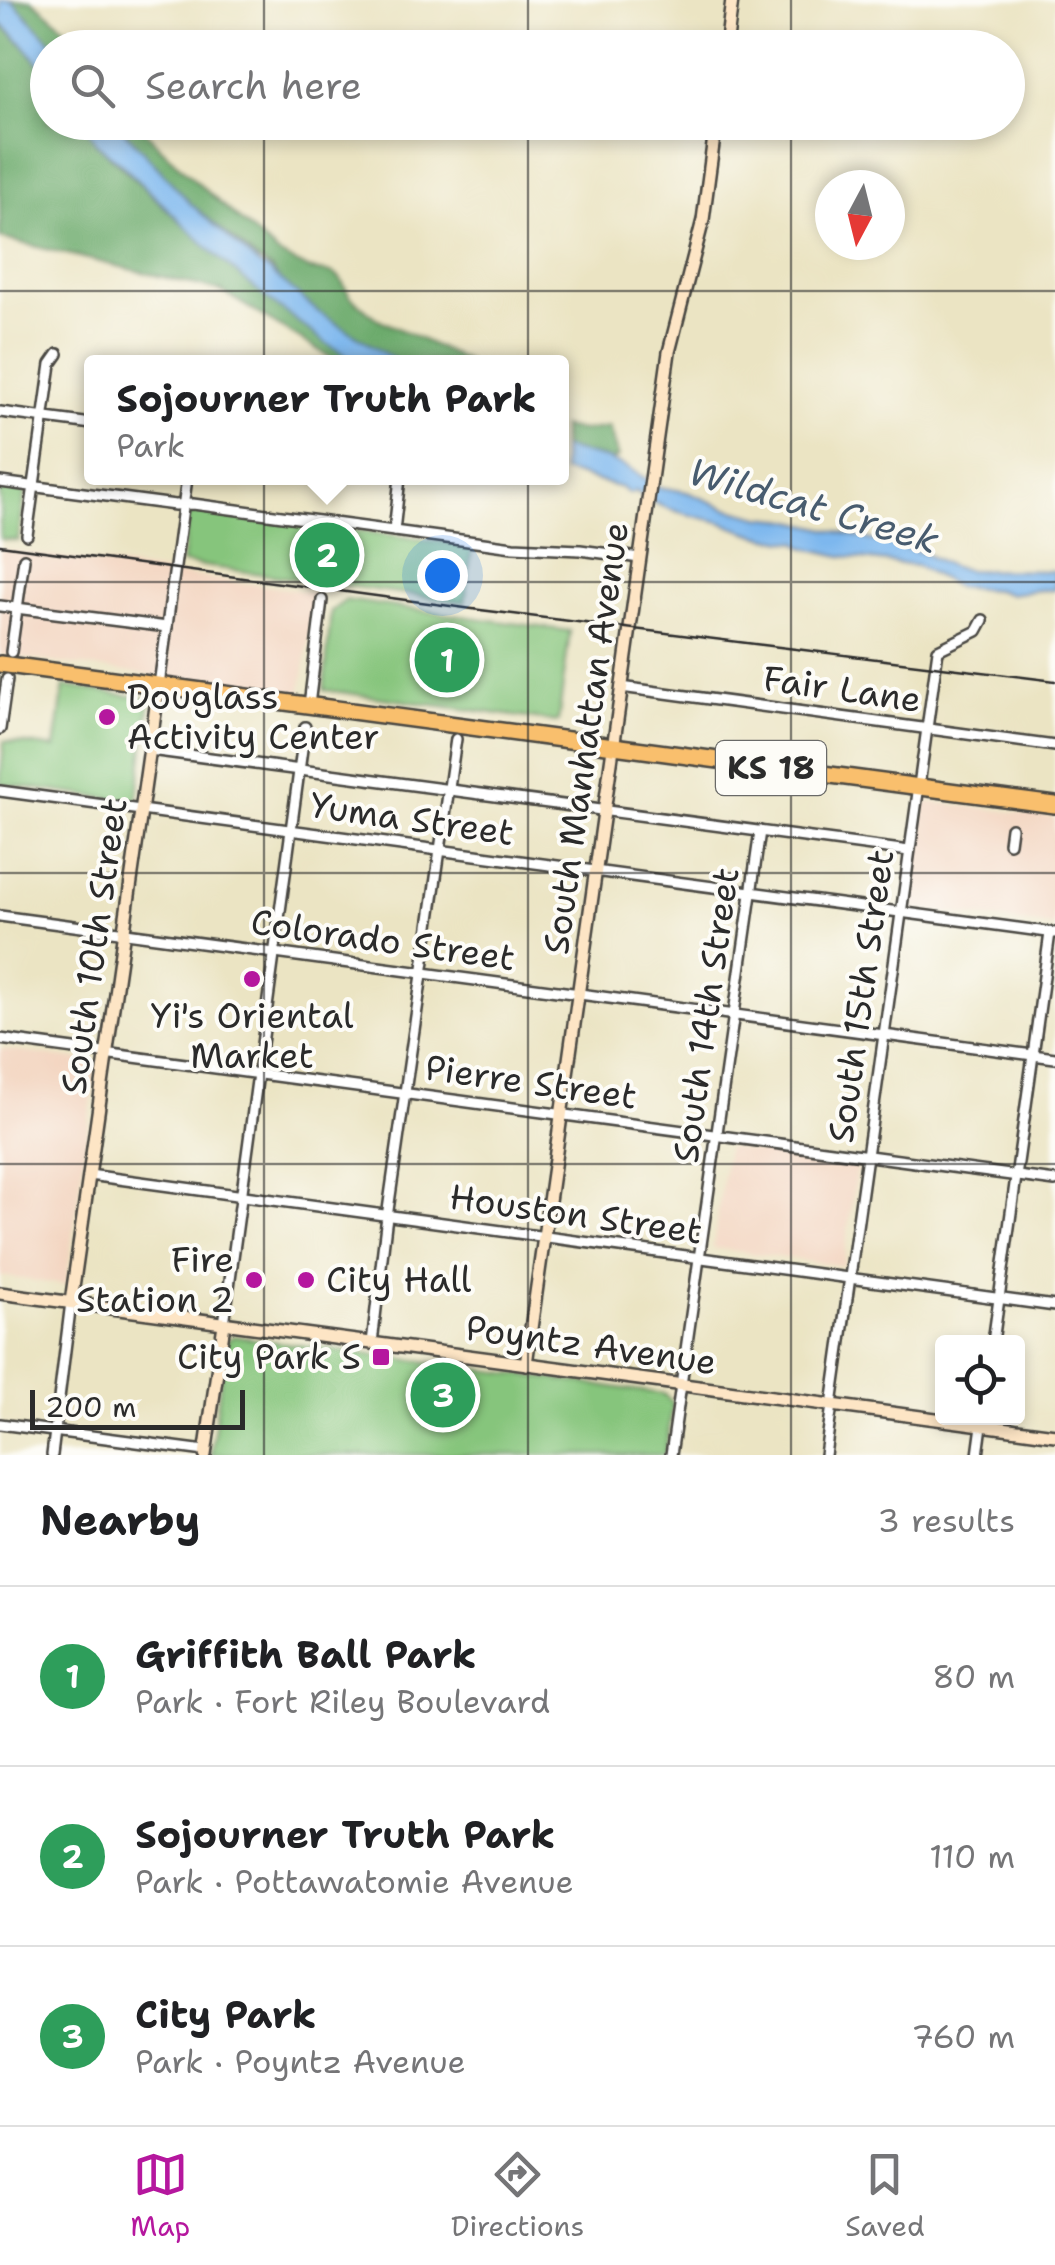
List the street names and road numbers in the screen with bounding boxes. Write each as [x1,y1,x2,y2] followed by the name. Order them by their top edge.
[532,519,639,957] street label: South Manhattan Avenue
[760,654,924,723] street label: Fair Lane
[716,741,826,795] road number: KS 18
[307,781,517,856] street label: Yuma Street
[49,795,138,1097] street label: South 10th Street
[817,846,904,1146] street label: South 15th Street
[662,864,749,1166] street label: South 14th Street
[248,898,518,981] street label: Colorado Street
[422,1043,640,1120] street label: Pierre Street
[447,1173,705,1254] street label: Houston Street
[463,1304,719,1385] street label: Poyntz Avenue

